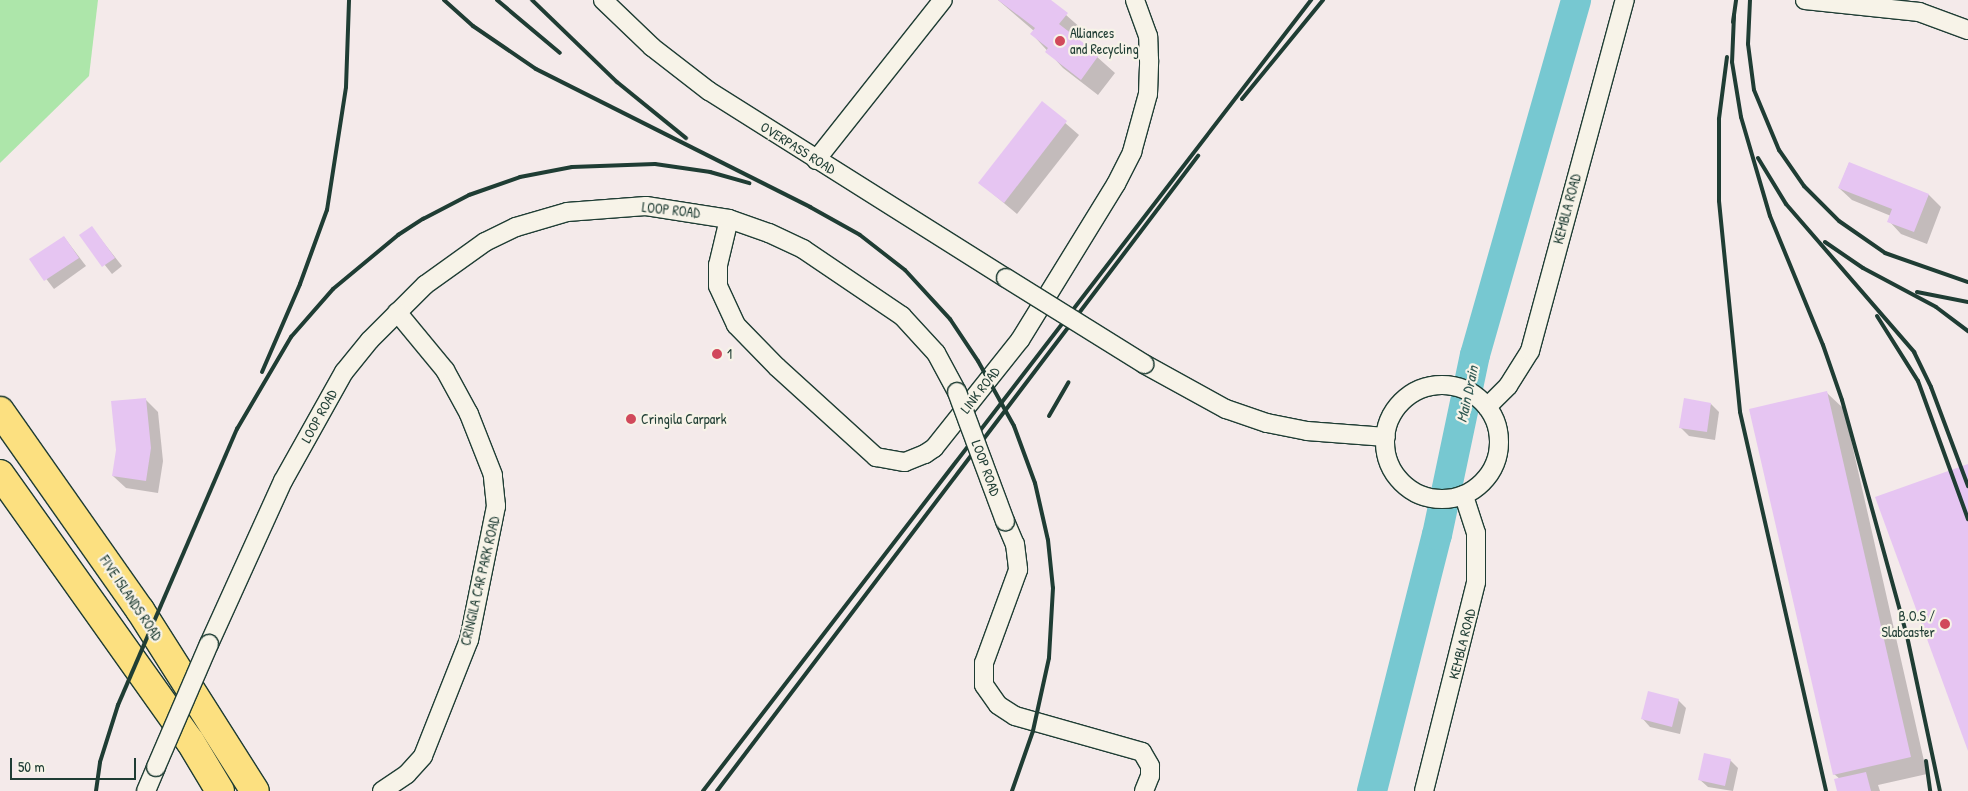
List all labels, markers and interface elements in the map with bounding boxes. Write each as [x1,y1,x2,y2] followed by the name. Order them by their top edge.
[1070,25,1139,58] place label: Alliances and Recycling
[1054,35,1066,47] marker: Alliances and Recycling
[757,118,839,178] street label: OVERPASS ROAD
[1550,172,1584,246] street label: KEMBLA ROAD
[641,199,701,221] street label: LOOP ROAD
[727,346,732,362] place label: 1
[711,348,723,360] marker: 1
[957,364,1003,416] street label: LINK ROAD
[1452,364,1482,424] water label: Main Drain
[298,386,340,446] street label: LOOP ROAD
[641,411,727,427] place label: Cringila Carpark
[625,413,637,425] marker: Cringila Carpark
[968,438,1004,498] street label: LOOP ROAD
[457,515,503,647] street label: CRINGILA CAR PARK ROAD
[96,552,166,644] street label: FIVE ISLANDS ROAD
[1445,607,1479,681] street label: KEMBLA ROAD
[1882,608,1935,640] place label: B.O.S / Slabcaster
[1939,618,1951,630] marker: B.O.S / Slabcaster
[12,748,139,780] scale bar
[18,756,45,777] text: 50 m

